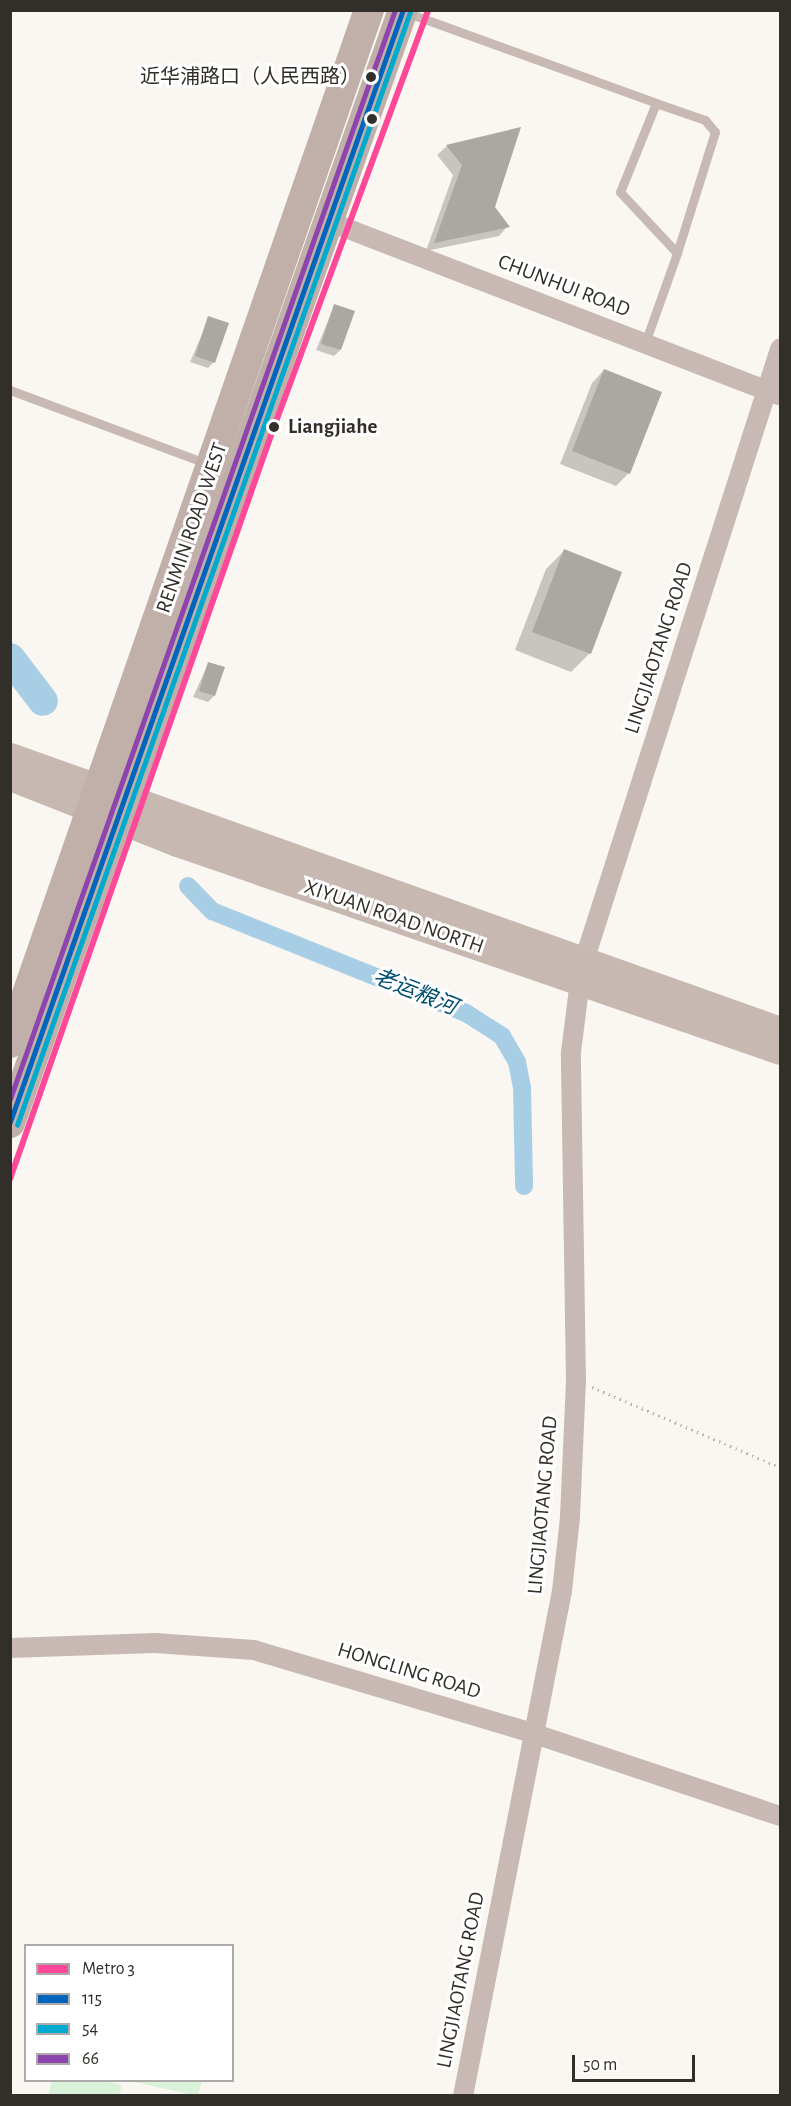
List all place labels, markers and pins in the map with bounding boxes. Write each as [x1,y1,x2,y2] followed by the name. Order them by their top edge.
[140,65,360,89] place label: 近华浦路口（人民西路）
[365,71,377,83] marker: 近华浦路口（人民西路）
[366,113,378,125] unlabelled marker
[288,414,377,440] place label: Liangjiahe
[265,418,283,436] marker: Liangjiahe

